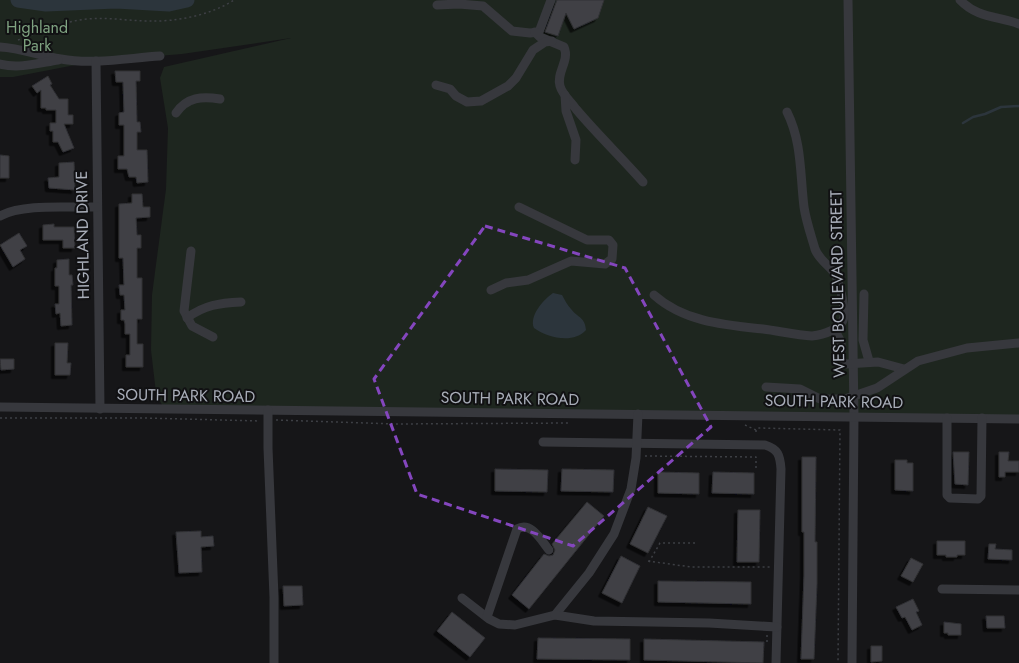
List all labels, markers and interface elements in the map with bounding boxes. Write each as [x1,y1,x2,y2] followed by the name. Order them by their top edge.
[6,16,68,57] park label: Highland Park
[70,170,95,300] street label: HIGHLAND DRIVE
[824,189,851,378] street label: WEST BOULEVARD STREET
[116,383,256,408] street label: SOUTH PARK ROAD
[440,386,580,411] street label: SOUTH PARK ROAD
[764,389,904,414] street label: SOUTH PARK ROAD

